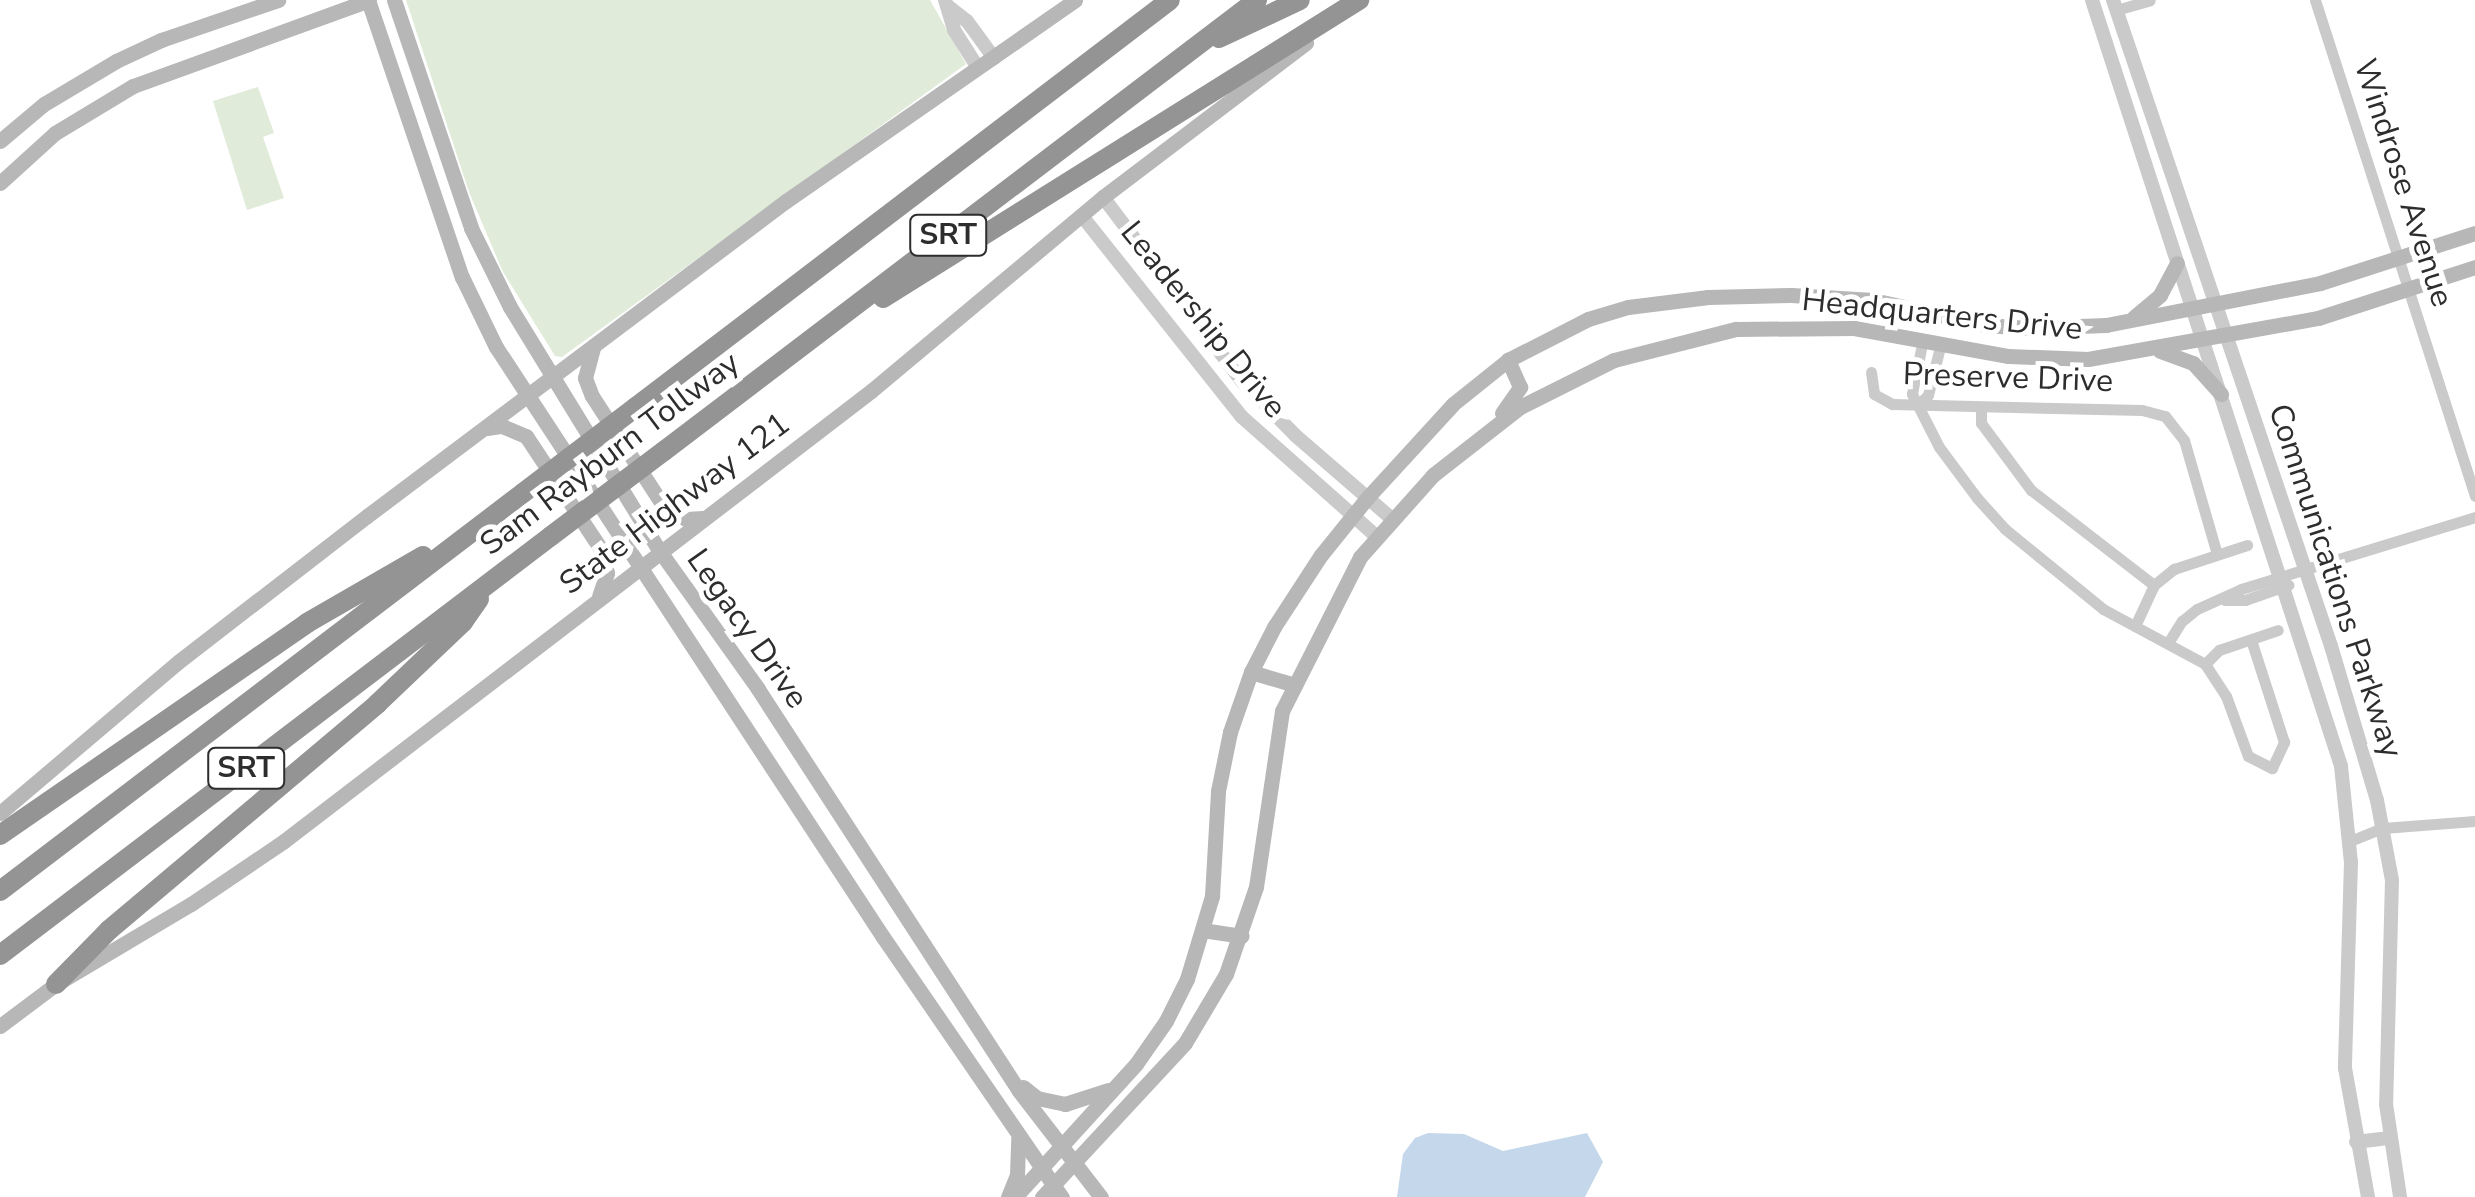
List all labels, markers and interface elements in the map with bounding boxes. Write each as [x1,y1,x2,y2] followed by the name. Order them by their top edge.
[2345,54,2461,312] street label: Windrose Avenue
[908,210,988,260] road number: SRT
[1112,214,1294,426] street label: Leadership Drive
[1800,281,2084,349] street label: Headquarters Drive
[473,344,747,564] street label: Sam Rayburn Tollway
[1902,355,2114,401] street label: Preserve Drive
[2260,399,2410,763] street label: Communications Parkway
[552,405,798,603] street label: State Highway 121
[678,542,816,716] street label: Legacy Drive
[206,743,286,793] road number: SRT

